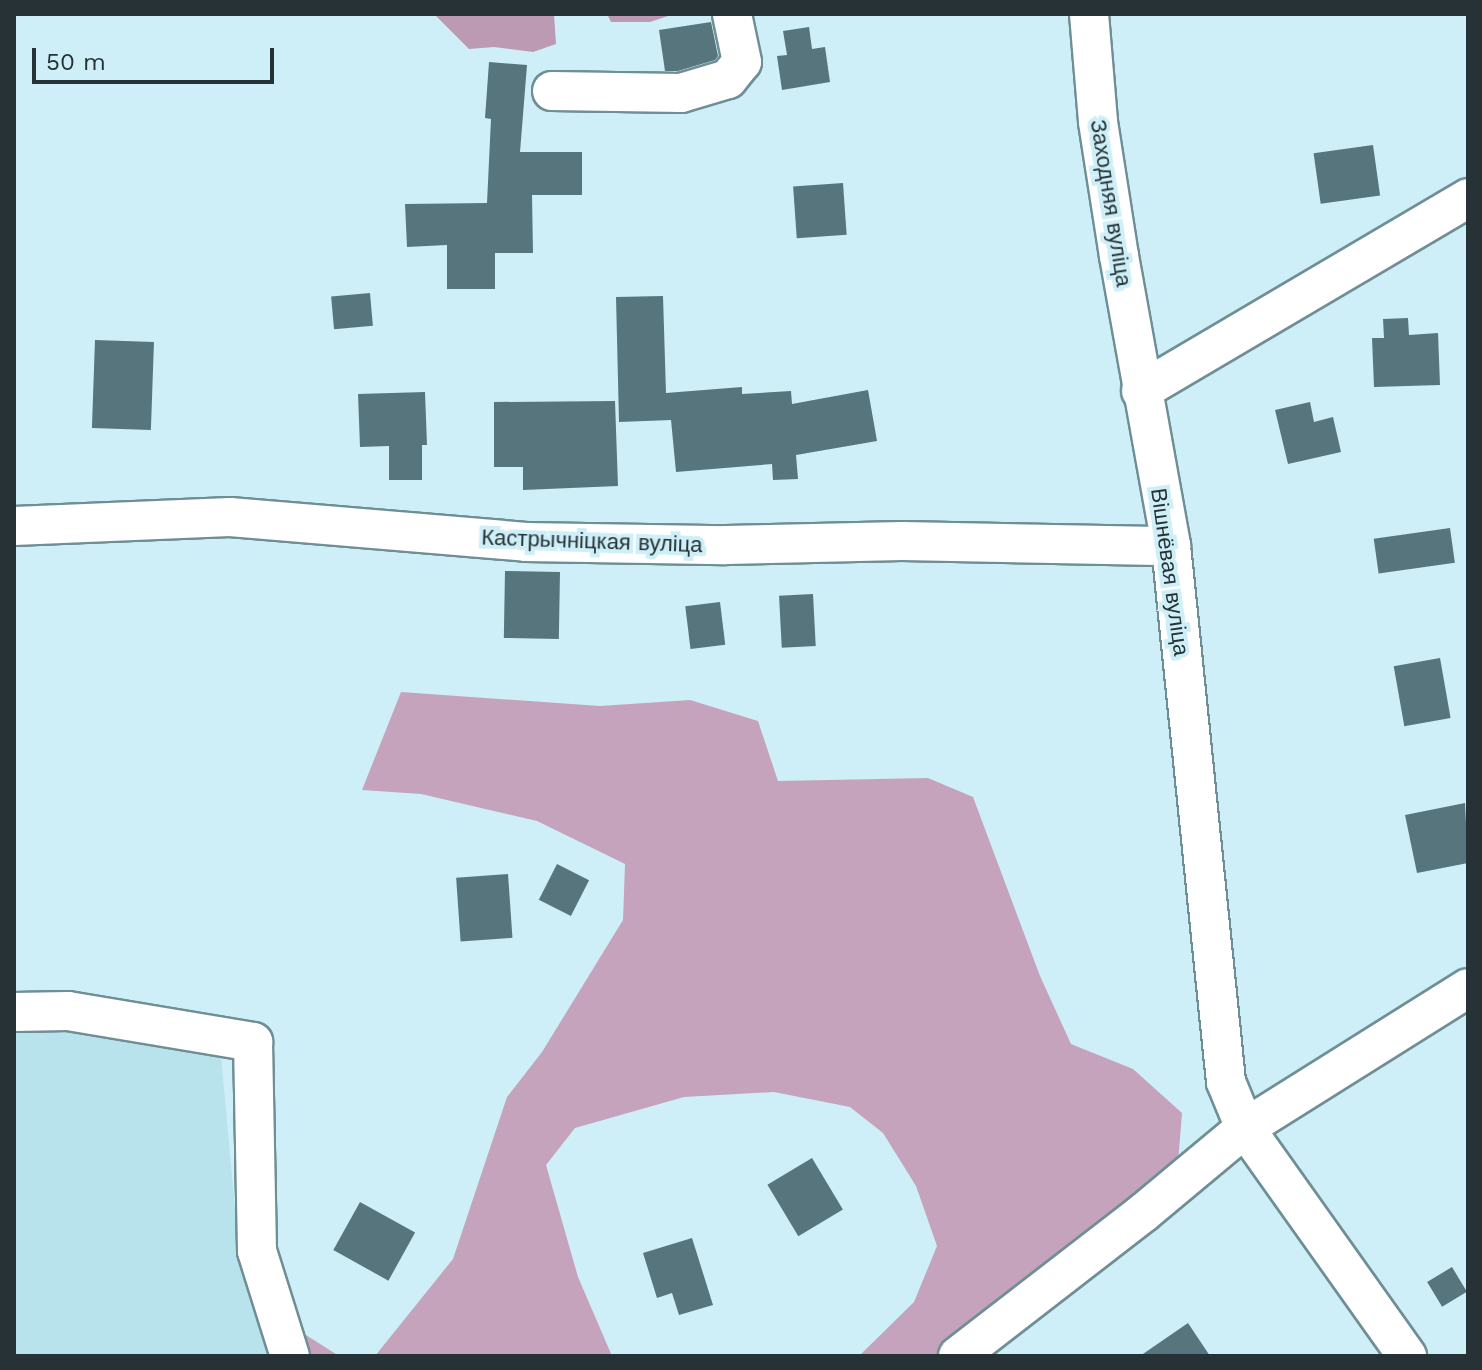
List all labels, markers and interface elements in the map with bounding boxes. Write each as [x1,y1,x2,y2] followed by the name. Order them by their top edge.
[36,32,278,82] scale bar
[46,48,106,76] text: 50 m
[1085,118,1137,288] street label: Заходняя вуліца
[1145,487,1195,657] street label: Вішнёвая вуліца
[481,524,703,558] street label: Кастрычніцкая вуліца

